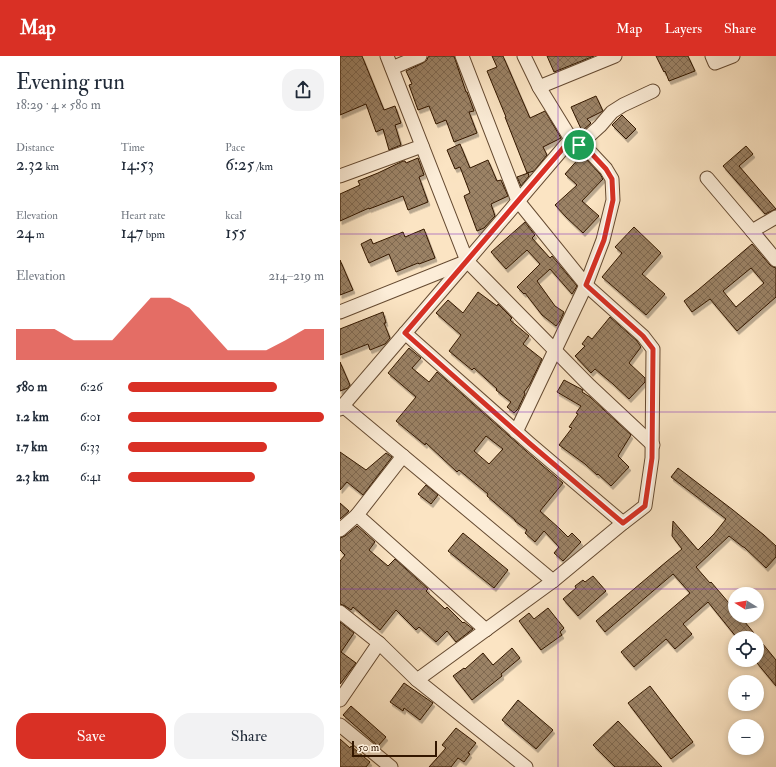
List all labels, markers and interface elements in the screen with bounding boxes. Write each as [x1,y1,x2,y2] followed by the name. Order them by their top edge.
[20,16,56,40] text: Map
[616,20,642,37] text: Map
[664,20,702,37] text: Layers
[724,20,756,37] text: Share
[16,68,125,96] text: Evening run
[282,69,324,111] button: share
[16,97,101,113] text: 18:29 · 4 × 580 m
[562,128,596,162] pin
[568,134,590,156] icon: arrive
[16,141,54,154] text: Distance
[121,141,145,154] text: Time
[225,141,245,154] text: Pace
[16,154,43,175] text: 2.32
[121,154,154,175] text: 14:53
[225,154,254,175] text: 6:25
[43,160,59,173] text: km
[254,160,273,173] text: /km
[16,209,58,222] text: Elevation
[121,209,165,222] text: Heart rate
[225,209,242,222] text: kcal
[16,222,34,243] text: 24
[121,222,143,243] text: 147
[225,222,246,243] text: 155
[34,228,45,241] text: m
[143,228,165,241] text: bpm
[16,268,66,284] text: Elevation
[269,268,324,284] text: 214–219 m
[16,379,47,395] text: 580 m
[80,379,103,395] text: 6:26
[16,409,49,425] text: 1.2 km
[80,409,101,425] text: 6:01
[16,439,48,455] text: 1.7 km
[80,439,100,455] text: 6:33
[16,469,49,485] text: 2.3 km
[80,469,101,485] text: 6:41
[728,587,764,623] north arrow
[728,587,764,755] map controls
[728,631,764,667] button: locate
[728,675,764,711] button: +
[16,713,166,759] button: Save
[174,713,324,759] button: Share
[728,719,764,755] button: −
[352,739,437,758] scale bar
[358,741,379,754] text: 50 m

